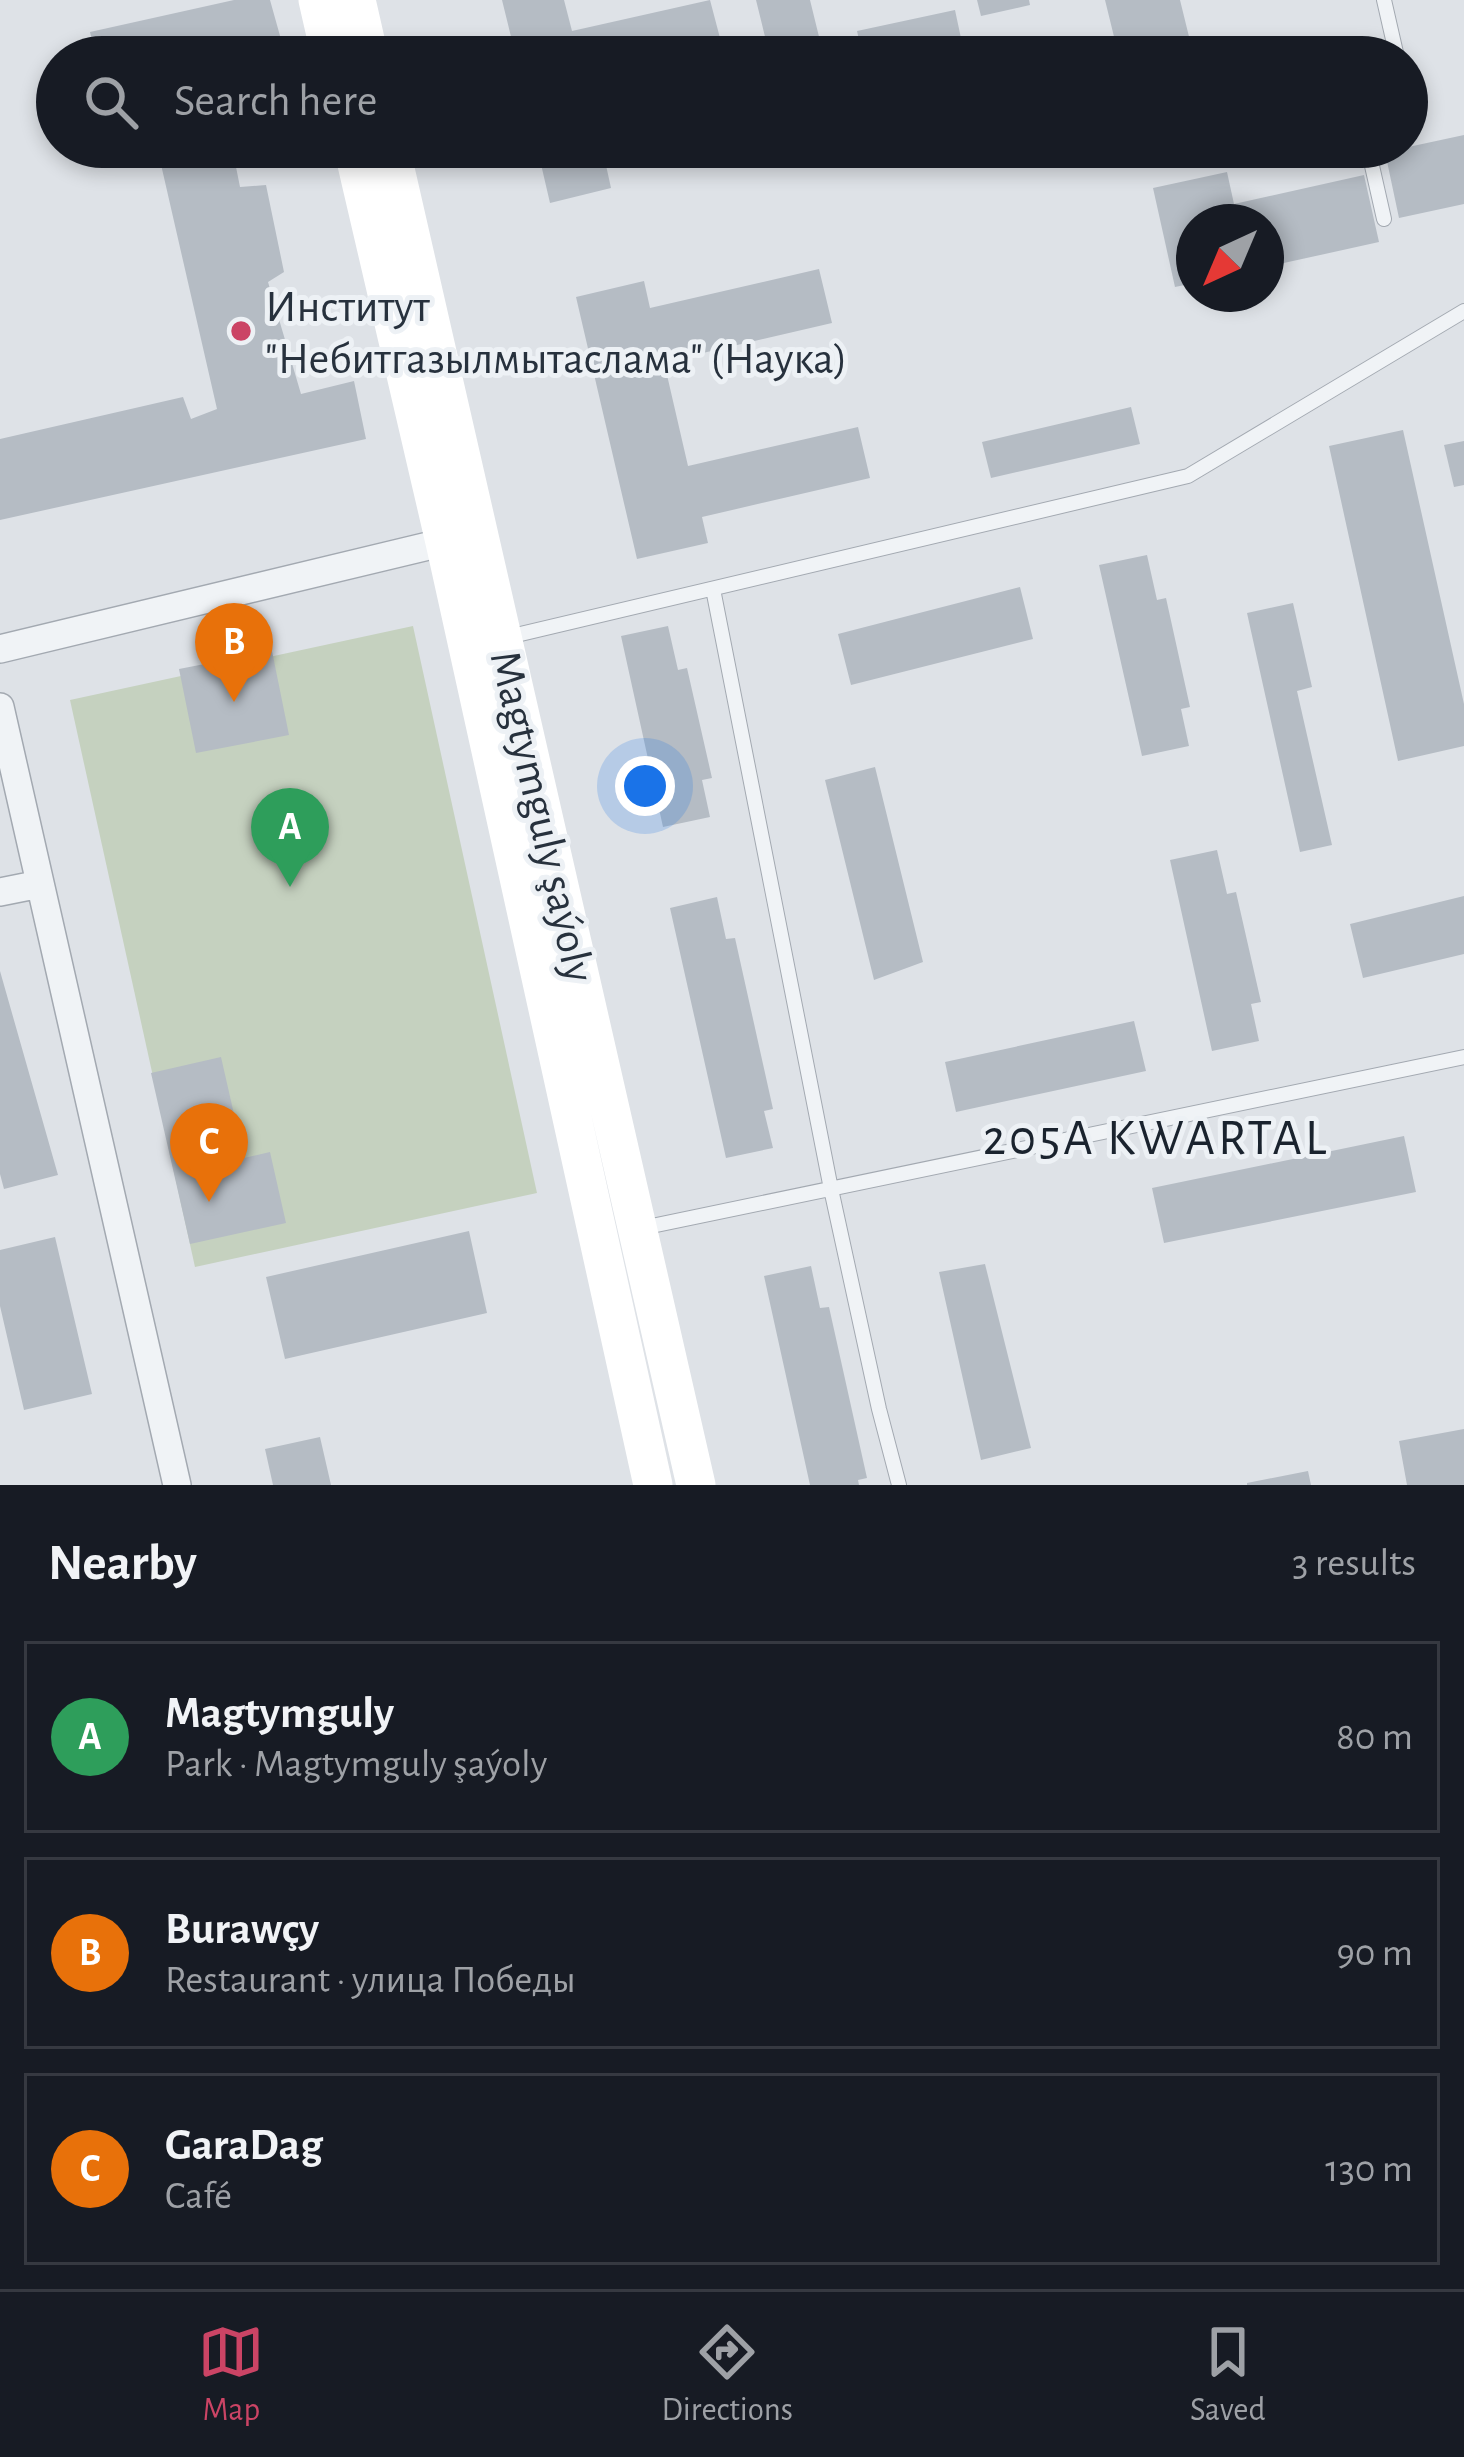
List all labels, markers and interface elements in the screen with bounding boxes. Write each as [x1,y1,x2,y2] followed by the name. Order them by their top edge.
[36,36,1428,168] search box
[78,69,144,135] icon: search
[174,79,377,124] text: Search here
[1176,204,1284,312] north arrow
[265,285,848,382] place label: Институт "Небитгазылмытаслама" (Наука)
[228,318,254,344] marker: Институт "Небитгазылмытаслама" (Наука)
[195,603,273,702] pin: B
[482,647,602,986] street label: Magtymguly şaýoly
[615,756,675,816] your location
[251,788,329,887] pin: A
[170,1103,248,1202] pin: C
[983,1113,1329,1164] district label: 205A KWARTAL
[48,1538,197,1589] text: Nearby
[1292,1544,1416,1583] text: 3 results
[165,1691,394,1736] text: Magtymguly
[78,1718,102,1757] text: A
[1336,1718,1413,1757] text: 80 m
[165,1745,547,1784] text: Park · Magtymguly şaýoly
[165,1907,319,1952] text: Burawçy
[79,1934,101,1973] text: B
[1336,1934,1413,1973] text: 90 m
[165,1961,576,2000] text: Restaurant · улица Победы
[165,2123,323,2168] text: GaraDag
[80,2150,100,2189] text: C
[1325,2150,1413,2189] text: 130 m
[165,2177,232,2216] text: Café
[198,2319,264,2431] tab: Map
[661,2319,793,2431] tab: Directions
[1190,2319,1265,2431] tab: Saved

